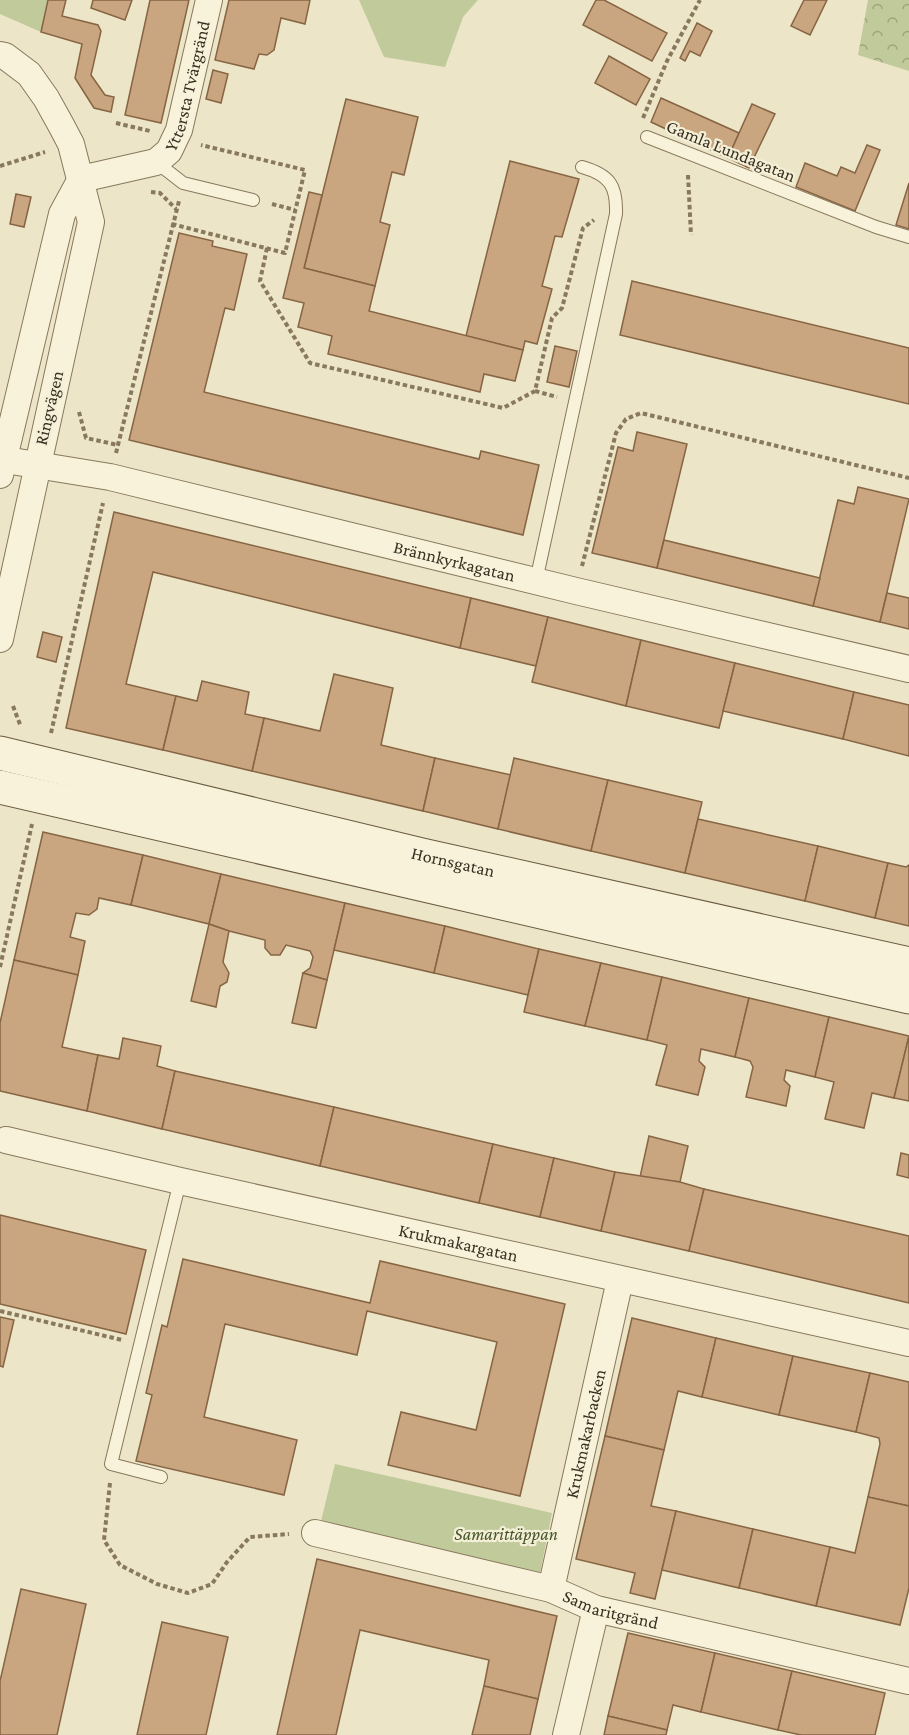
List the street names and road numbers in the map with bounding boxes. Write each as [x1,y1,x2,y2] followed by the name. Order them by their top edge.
[160,18,214,154] street label: Yttersta Tvärgränd
[664,116,799,186] street label: Gamla Lundagatan
[31,369,67,447] street label: Ringvägen
[392,537,517,586] street label: Brännkyrkagatan
[409,843,497,881] street label: Hornsgatan
[397,1220,520,1266] street label: Krukmakargatan
[562,1367,610,1500] street label: Krukmakarbacken
[560,1586,661,1633] street label: Samaritgränd

